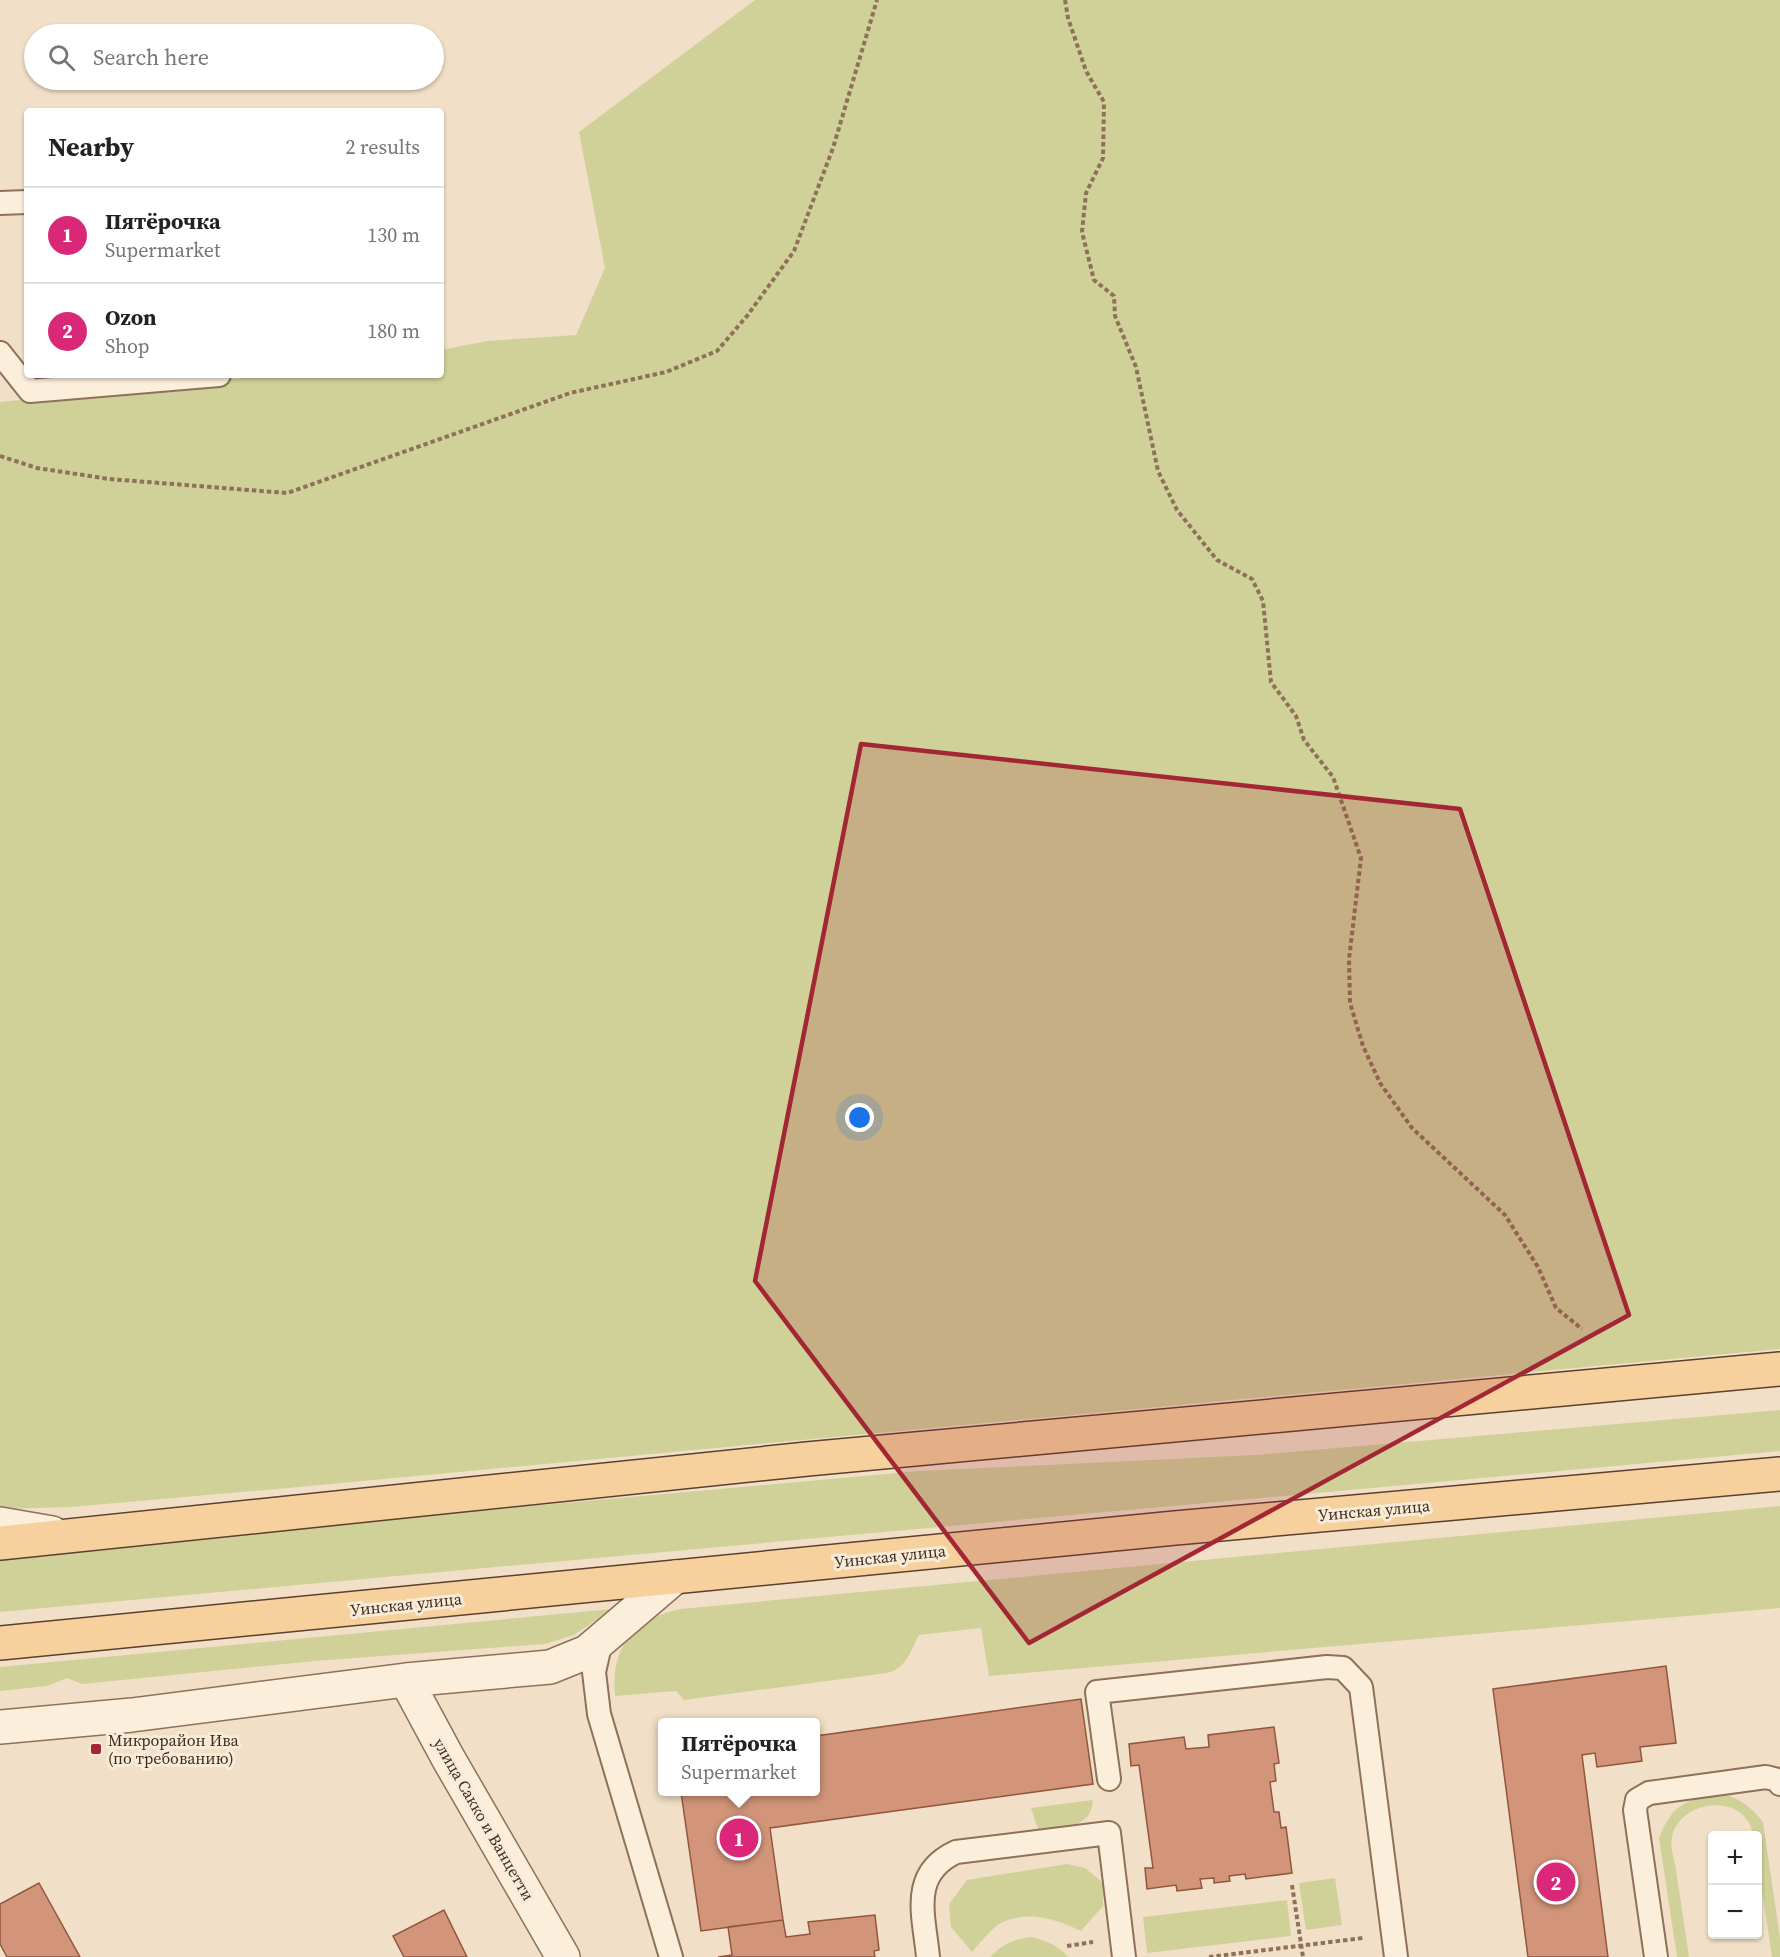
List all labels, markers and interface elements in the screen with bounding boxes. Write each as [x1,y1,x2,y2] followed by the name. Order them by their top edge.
[24,24,444,90] search box
[45,41,78,74] icon: search
[93,42,209,72] text: Search here
[48,129,134,165] text: Nearby
[345,133,420,161] text: 2 results
[105,206,221,236] text: Пятёрочка
[62,221,73,249] text: 1
[367,221,420,249] text: 130 m
[105,236,220,264] text: Supermarket
[105,302,157,332] text: Ozon
[62,317,73,345] text: 2
[367,317,420,345] text: 180 m
[105,332,150,360] text: Shop
[845,1103,874,1132] your location
[1317,1494,1432,1526] street label: Уинская улица
[833,1539,948,1573] street label: Уинская улица
[349,1587,464,1621] street label: Уинская улица
[658,1718,820,1796] popup
[681,1728,797,1758] text: Пятёрочка
[108,1729,239,1769] place label: Микрорайон Ива (по требованию)
[428,1734,540,1904] street label: улица Сакко и Ванцетти
[89,1742,103,1756] marker: Микрорайон Ива (по требованию)
[681,1758,797,1786] text: Supermarket
[720,1816,758,1860] pin: 1
[1708,1831,1762,1939] map controls
[1708,1831,1762,1885] button: +
[1536,1860,1576,1904] pin: 2
[1708,1885,1762,1939] button: −

